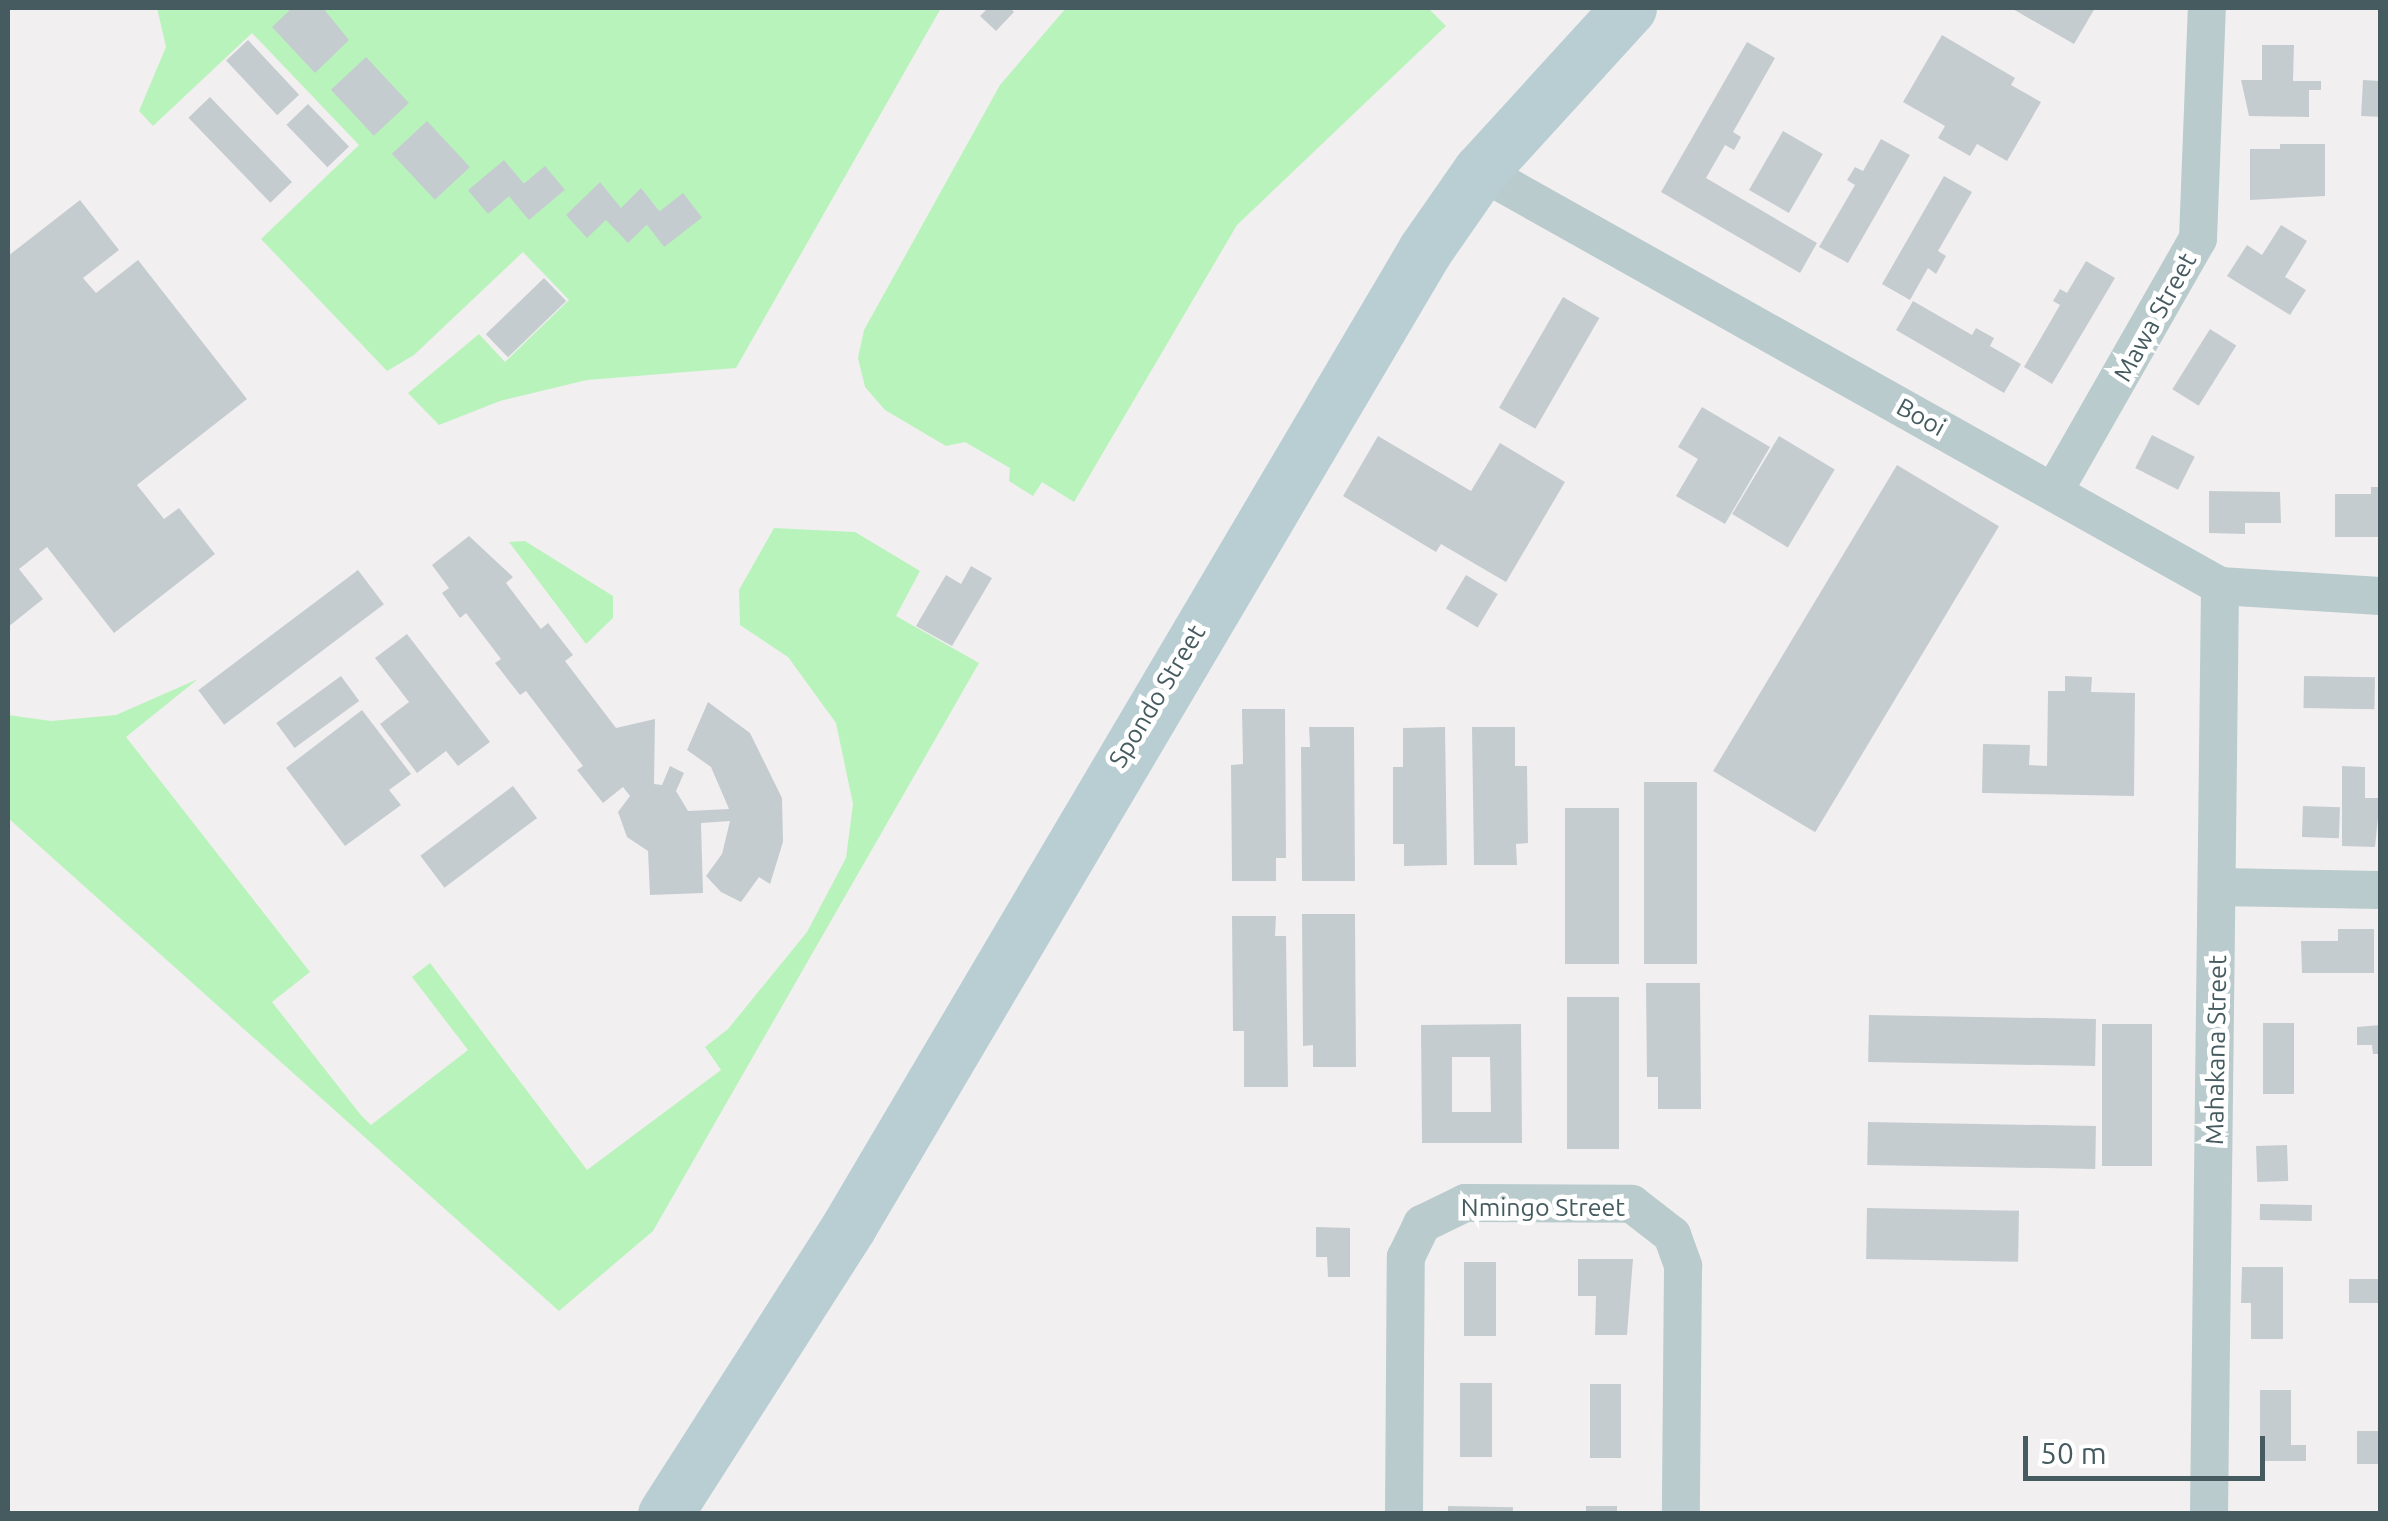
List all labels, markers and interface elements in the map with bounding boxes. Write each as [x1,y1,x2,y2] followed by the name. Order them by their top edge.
[2107,247,2203,387] street label: Mawa Street
[1891,391,1951,443] street label: Booi
[1103,619,1211,773] street label: Spondo Street
[2199,955,2233,1145] street label: Mahakana Street
[1461,1192,1625,1222] street label: Nmingo Street
[2028,1416,2270,1478] scale bar
[2040,1436,2107,1470] text: 50 m

